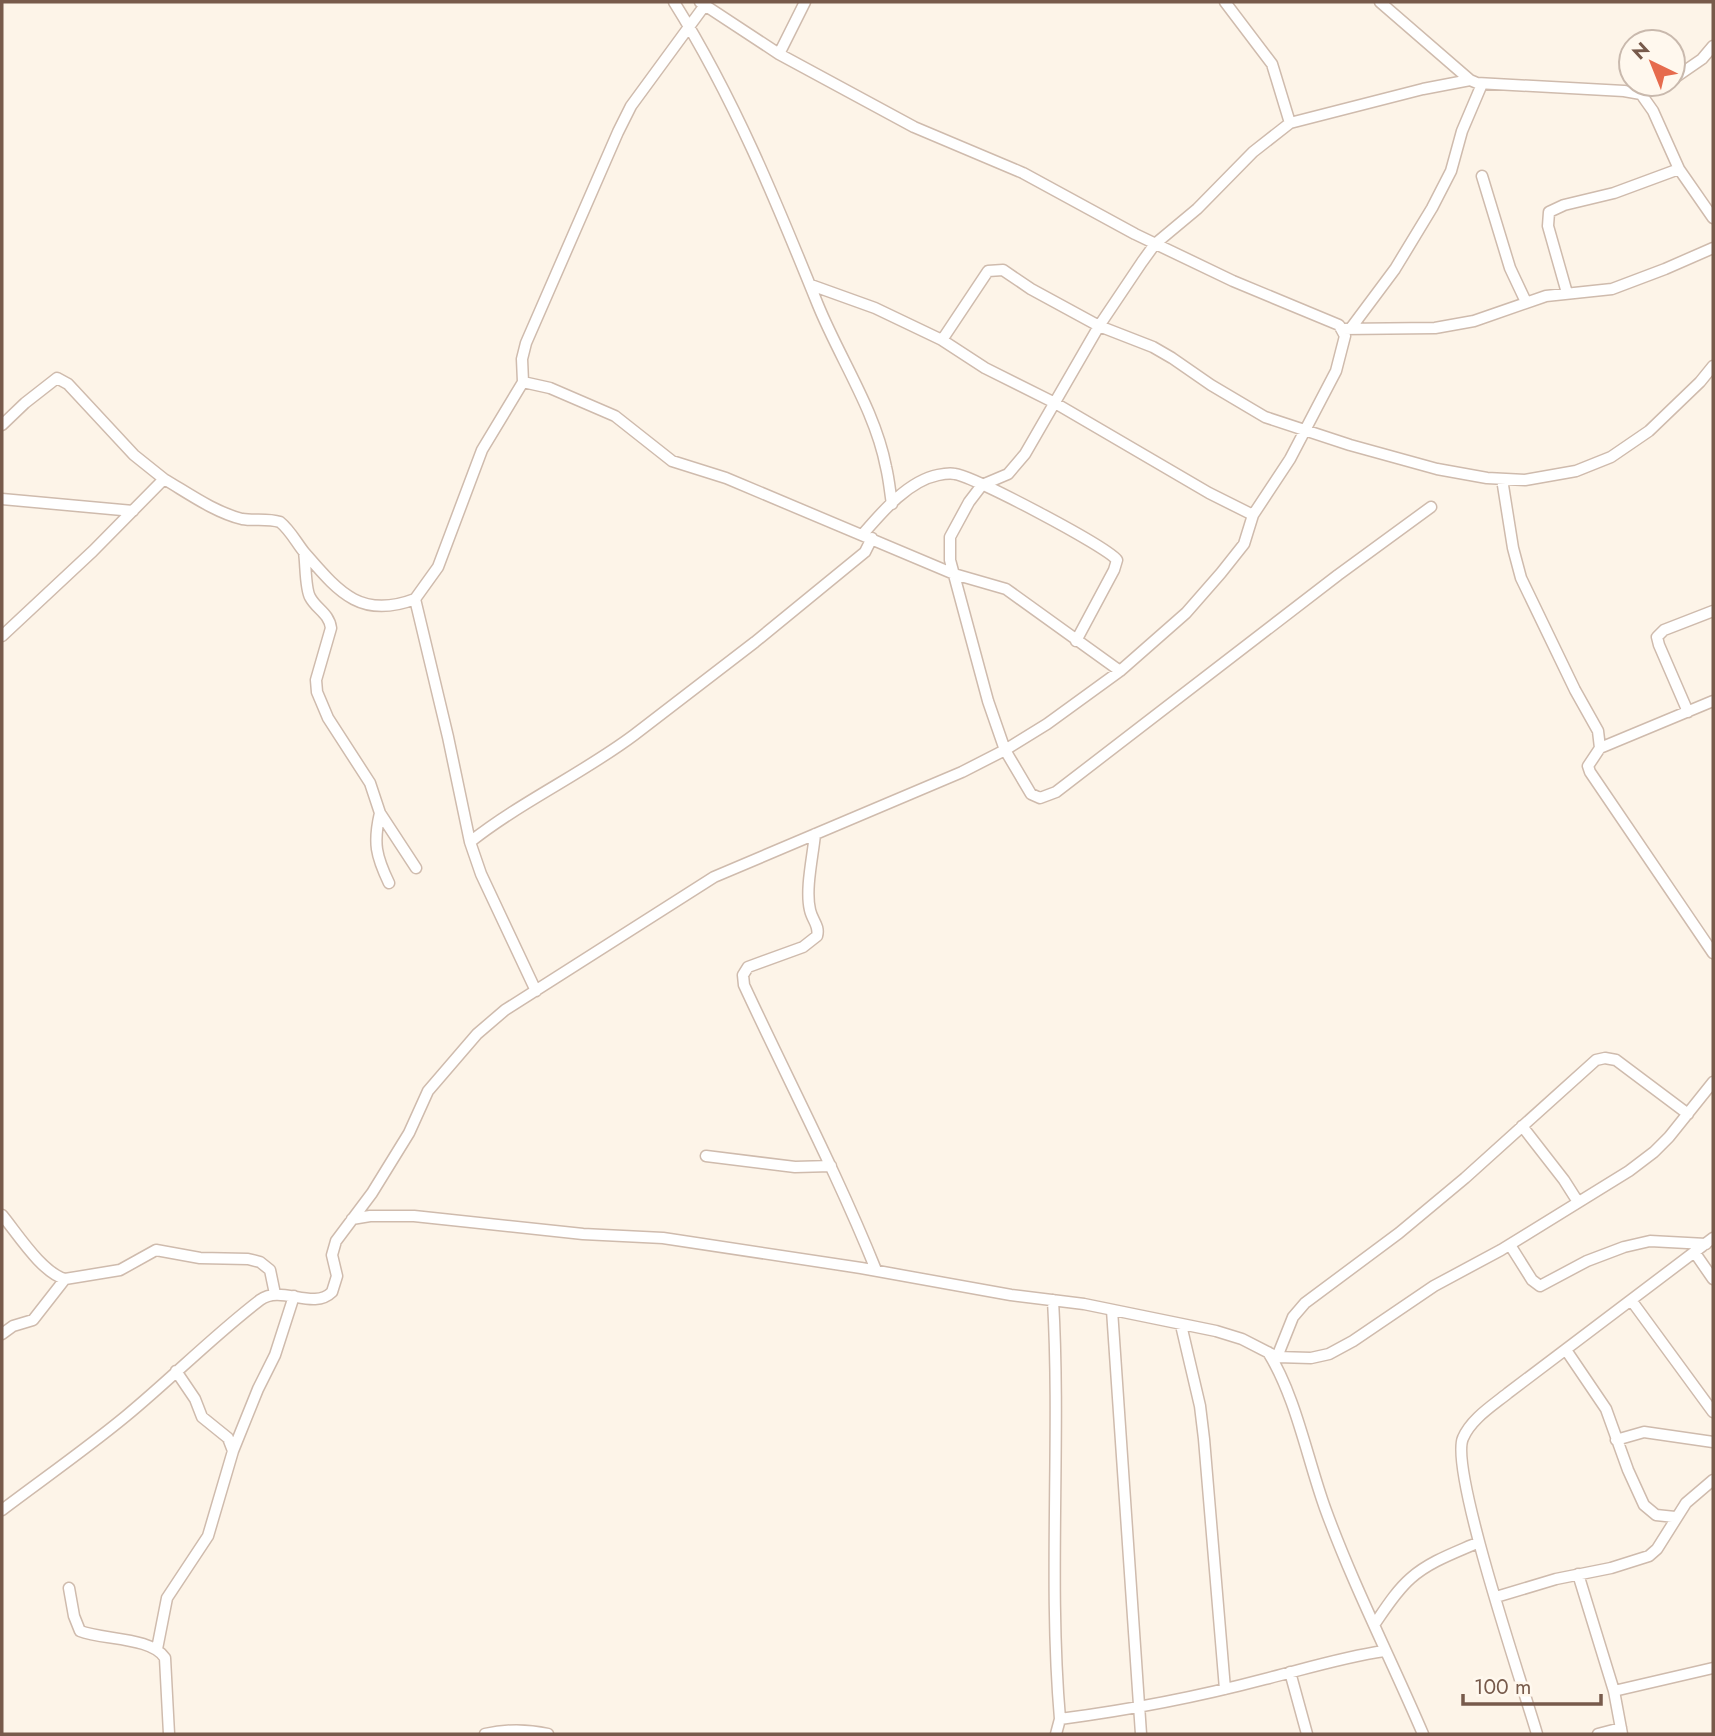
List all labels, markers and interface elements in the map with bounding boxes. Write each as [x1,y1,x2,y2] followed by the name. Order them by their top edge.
[1617,28,1687,98] north arrow
[1626,36,1655,66] text: N
[1463,1662,1601,1706] scale bar
[1474,1672,1531,1702] text: 100 m

